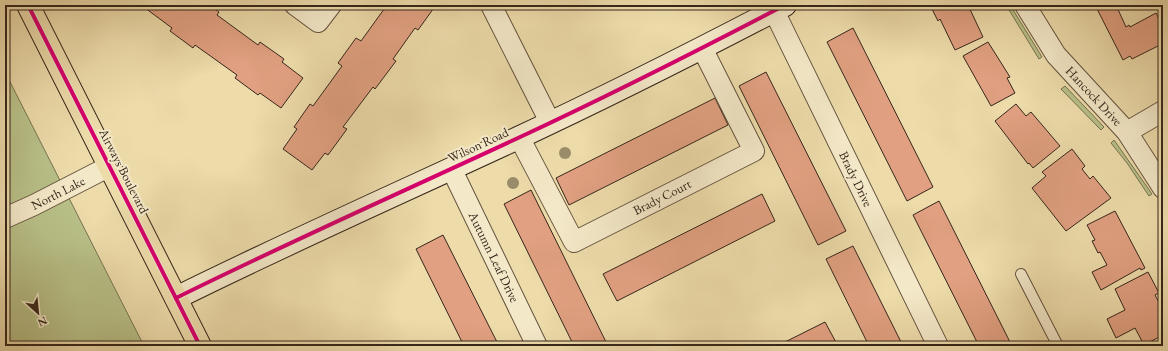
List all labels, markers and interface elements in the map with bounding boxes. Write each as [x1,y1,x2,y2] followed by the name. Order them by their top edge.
[1062,62,1126,130] street label: Hancock Drive
[445,123,512,166] street label: Wilson Road
[95,125,153,217] street label: Airways Boulevard
[835,148,877,210] street label: Brady Drive
[28,172,88,214] street label: North Lake
[630,175,694,219] street label: Brady Court
[464,208,523,305] street label: Autumn Leaf Drive
[18,293,58,333] north arrow
[35,314,50,330] text: N

